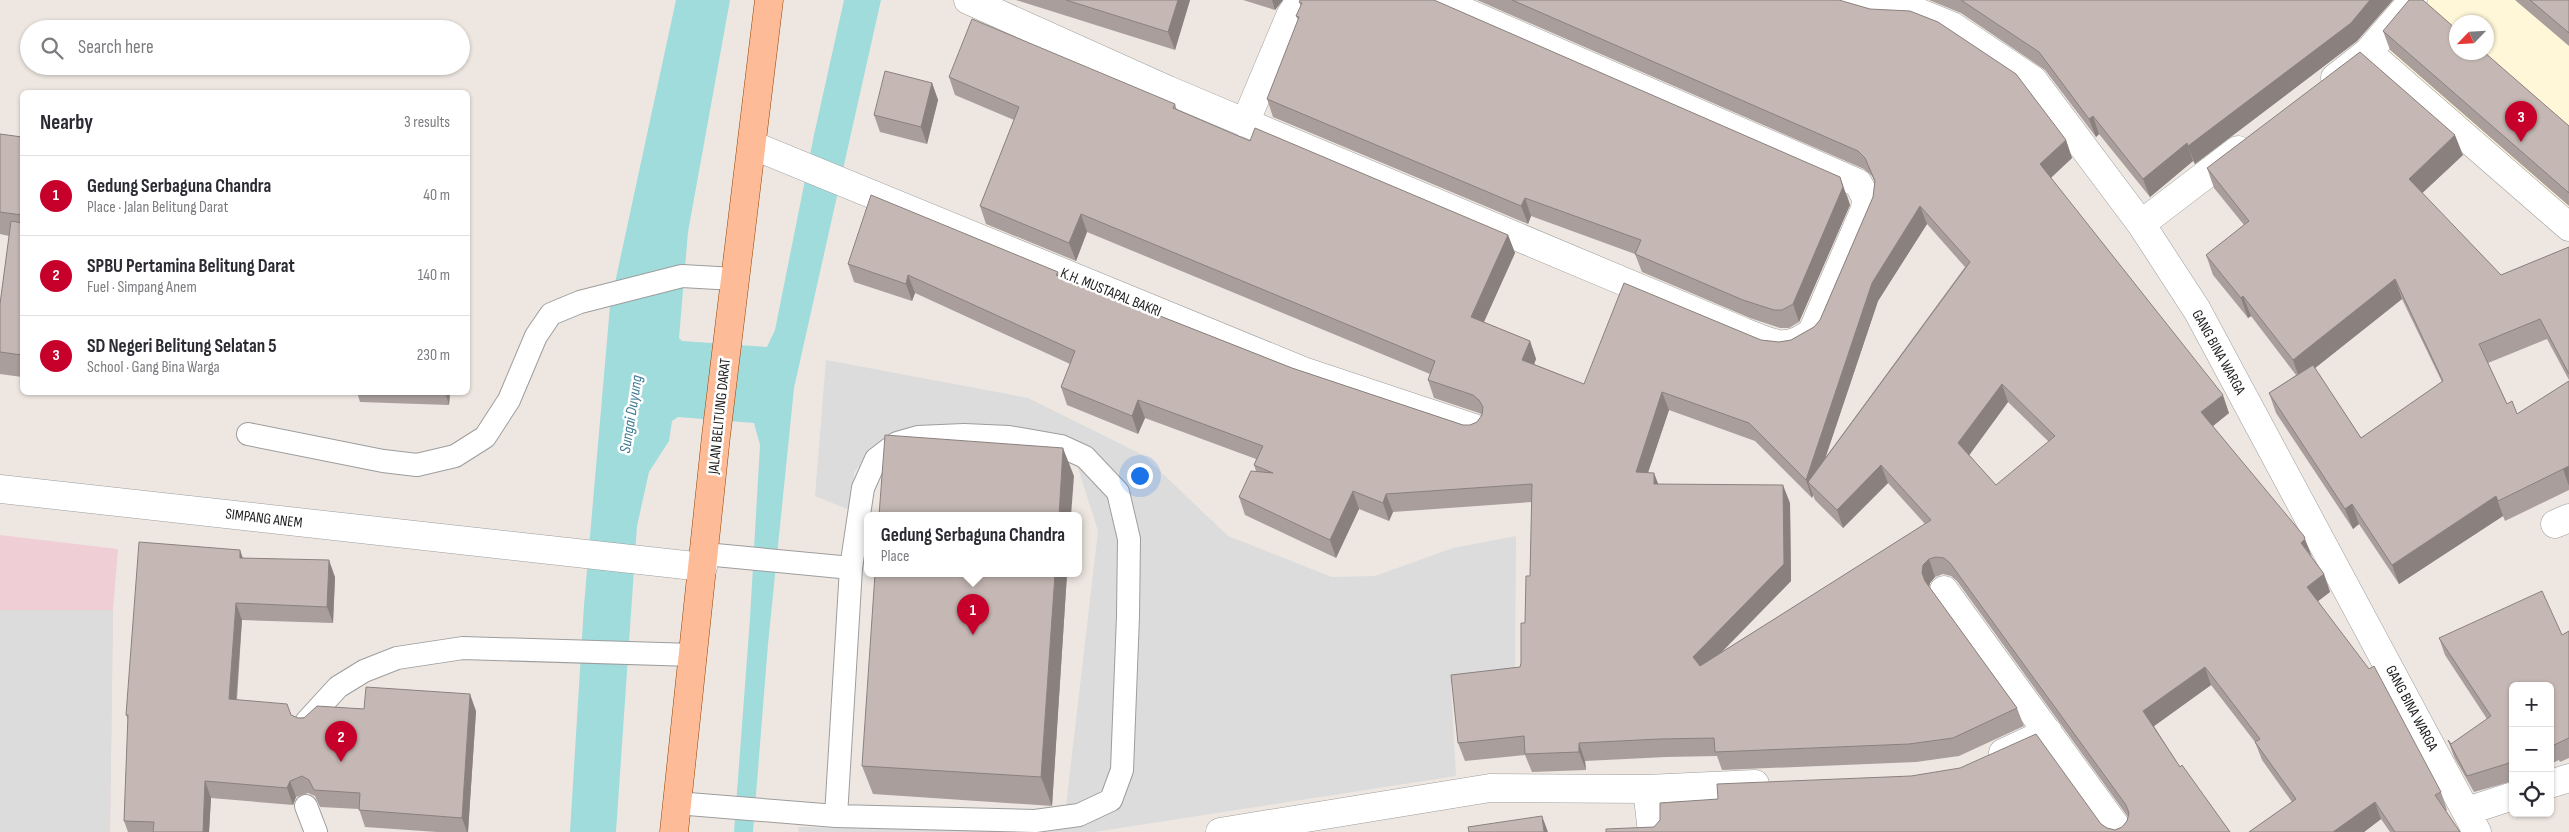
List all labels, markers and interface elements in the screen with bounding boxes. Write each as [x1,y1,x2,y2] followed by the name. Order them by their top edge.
[2449,15,2494,60] north arrow
[20,20,470,75] search box
[38,34,66,62] icon: search
[78,36,154,59] text: Search here
[2505,101,2537,142] pin: 3
[40,110,93,135] text: Nearby
[404,113,450,132] text: 3 results
[87,175,271,198] text: Gedung Serbaguna Chandra
[53,186,59,205] text: 1
[423,186,450,205] text: 40 m
[87,198,228,217] text: Place · Jalan Belitung Darat
[87,255,295,278] text: SPBU Pertamina Belitung Darat
[1058,264,1164,321] street label: K.H. MUSTAPAL BAKRI
[52,266,60,285] text: 2
[418,266,450,285] text: 140 m
[87,278,197,297] text: Fuel · Simpang Anem
[2187,306,2250,399] street label: GANG BINA WARGA
[87,335,277,358] text: SD Negeri Belitung Selatan 5
[52,346,60,365] text: 3
[417,346,450,365] text: 230 m
[704,357,735,476] street label: JALAN BELITUNG DARAT
[87,358,220,377] text: School · Gang Bina Warga
[616,374,647,454] water label: Sungai Duyung
[1127,463,1153,489] your location
[224,504,304,533] street label: SIMPANG ANEM
[864,512,1082,577] popup
[881,524,1065,547] text: Gedung Serbaguna Chandra
[881,547,910,566] text: Place
[957,594,989,635] pin: 1
[2381,662,2442,755] street label: GANG BINA WARGA
[2509,682,2554,817] map controls
[2509,682,2554,727] button: +
[325,721,357,762] pin: 2
[2509,727,2554,772] button: −
[2509,772,2554,817] button: locate

